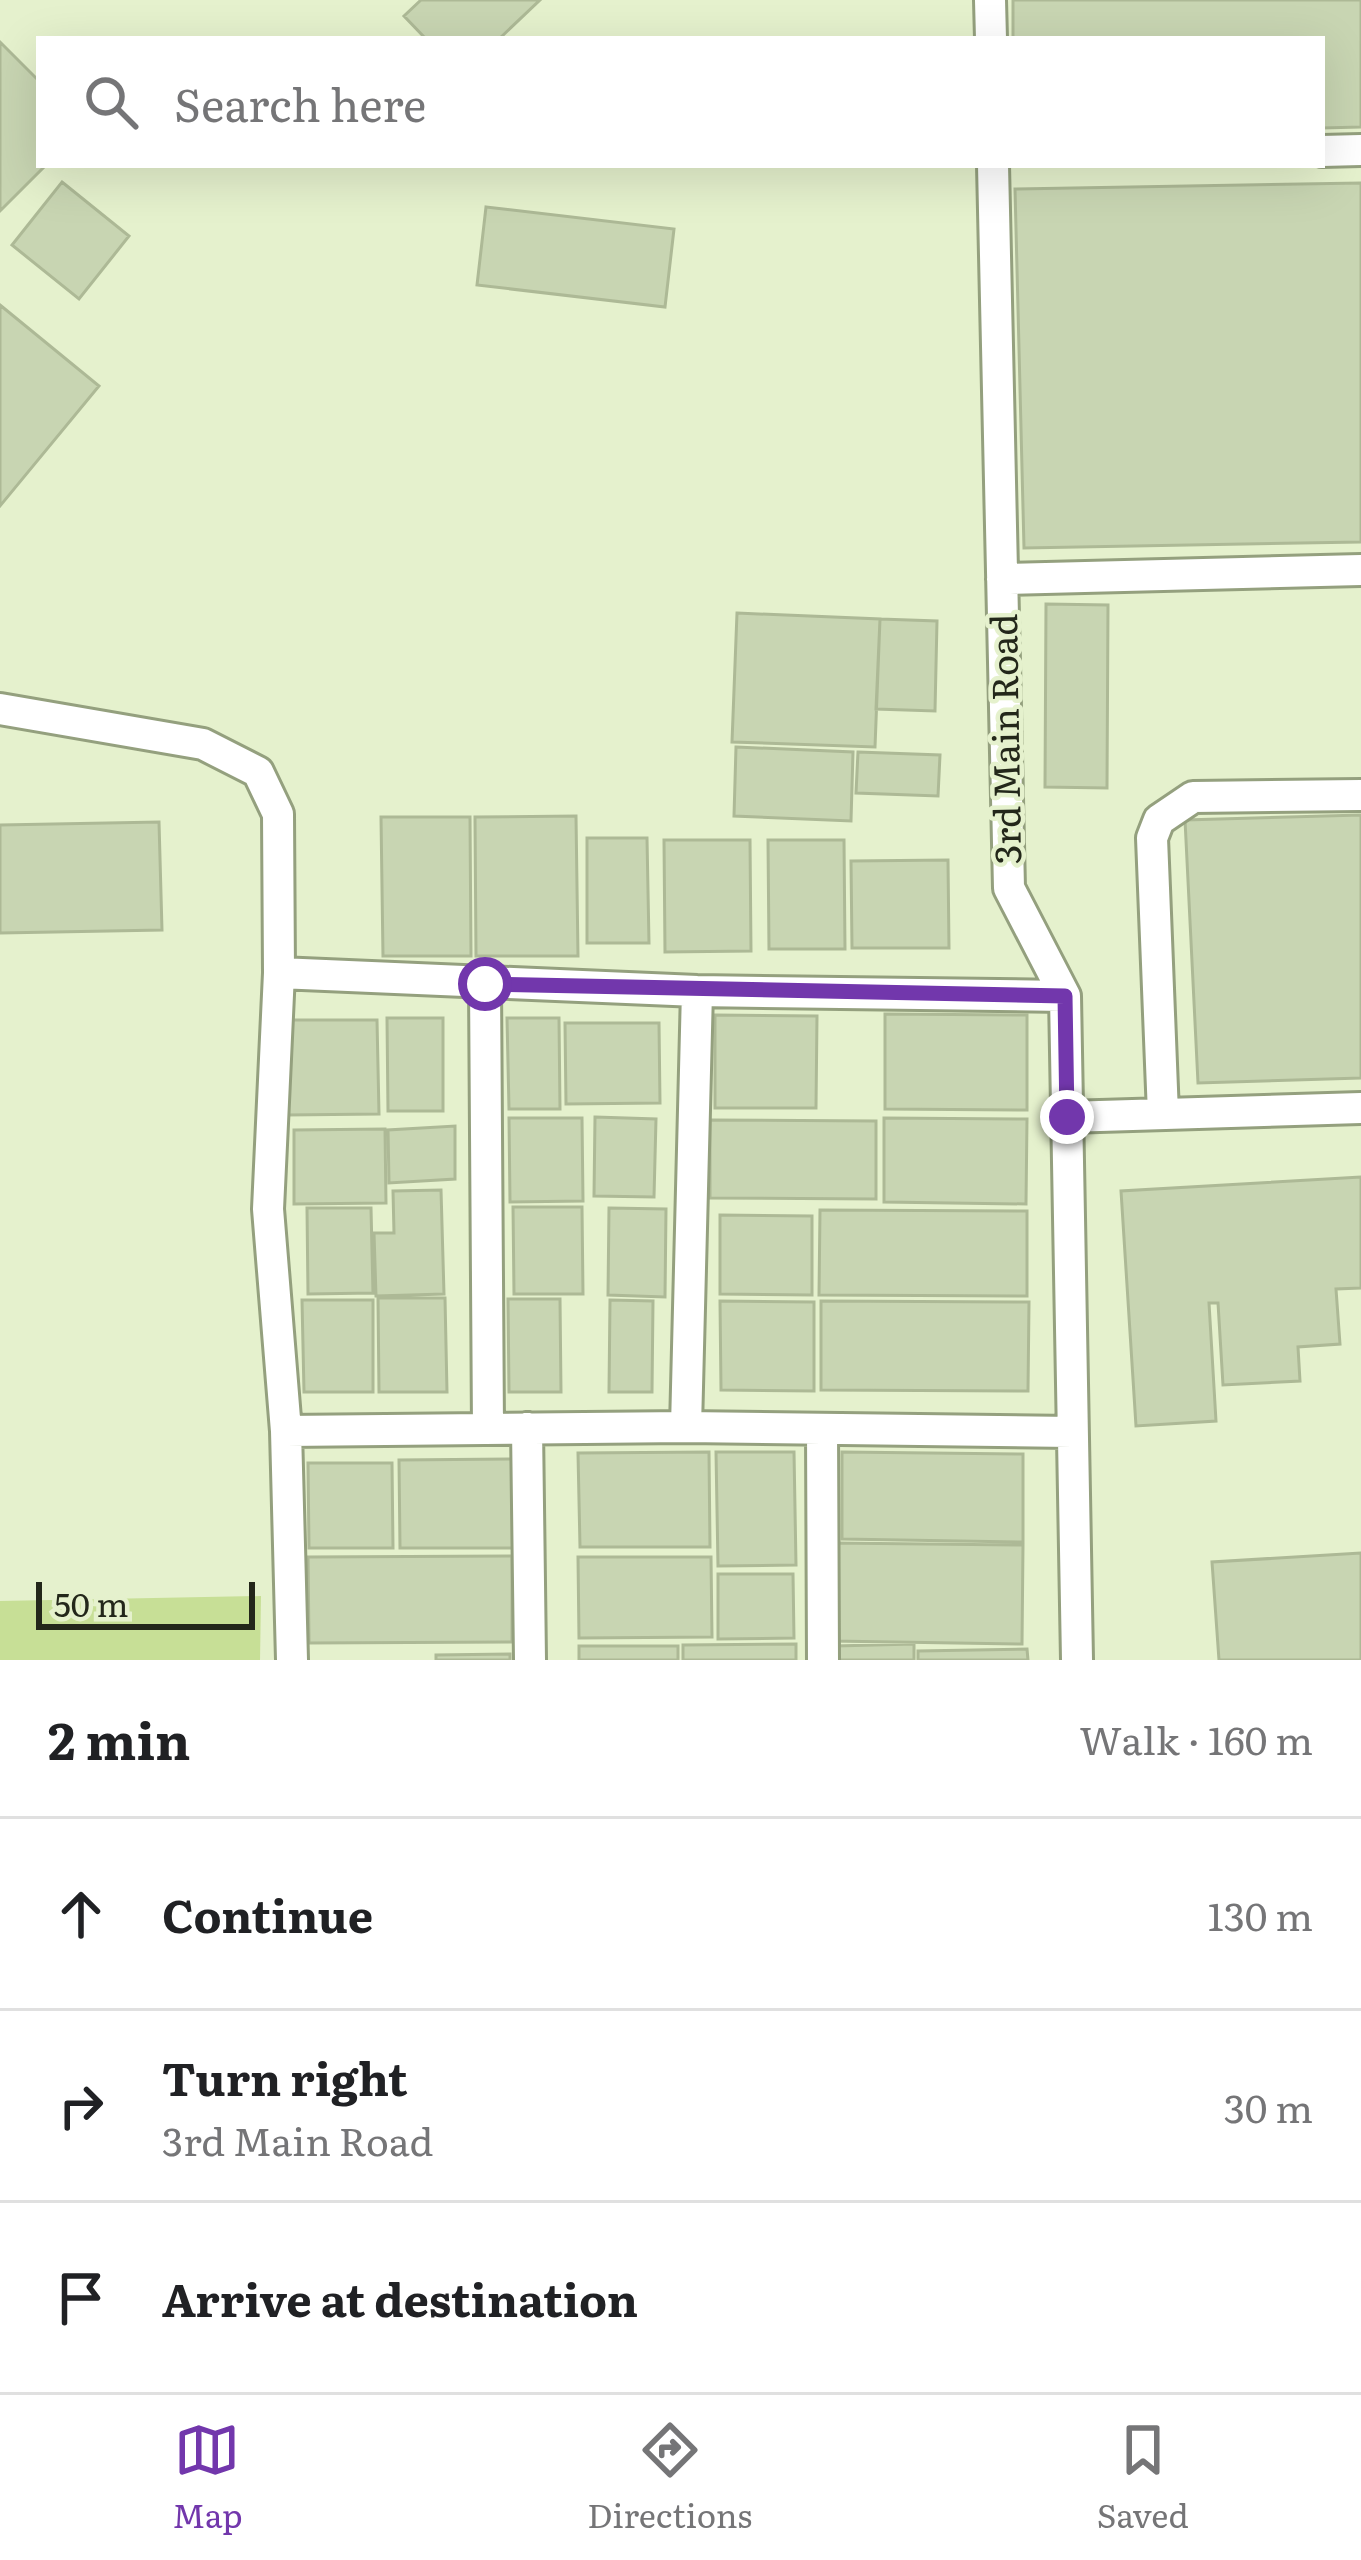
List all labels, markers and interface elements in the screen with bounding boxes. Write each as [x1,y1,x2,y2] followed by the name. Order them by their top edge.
[36,36,1325,168] search box
[78,69,144,135] icon: search
[174,69,426,136] text: Search here
[975,613,1032,865] street label: 3rd Main Road
[458,957,512,1011] route start
[1040,1090,1094,1144] route end
[36,1576,255,1629] scale bar
[54,1578,128,1627] text: 50 m
[48,1700,191,1776] text: 2 min
[1080,1709,1313,1767] text: Walk · 160 m
[162,1880,373,1947] text: Continue
[48,1881,114,1947] icon: ahead
[1208,1885,1313,1943] text: 130 m
[162,2043,408,2110] text: Turn right
[48,2073,114,2139] icon: right
[1224,2077,1313,2135] text: 30 m
[162,2110,433,2168] text: 3rd Main Road
[162,2264,638,2331] text: Arrive at destination
[48,2265,114,2331] icon: arrive
[172,2417,243,2538] tab: Map
[587,2417,752,2538] tab: Directions
[1097,2417,1189,2538] tab: Saved

